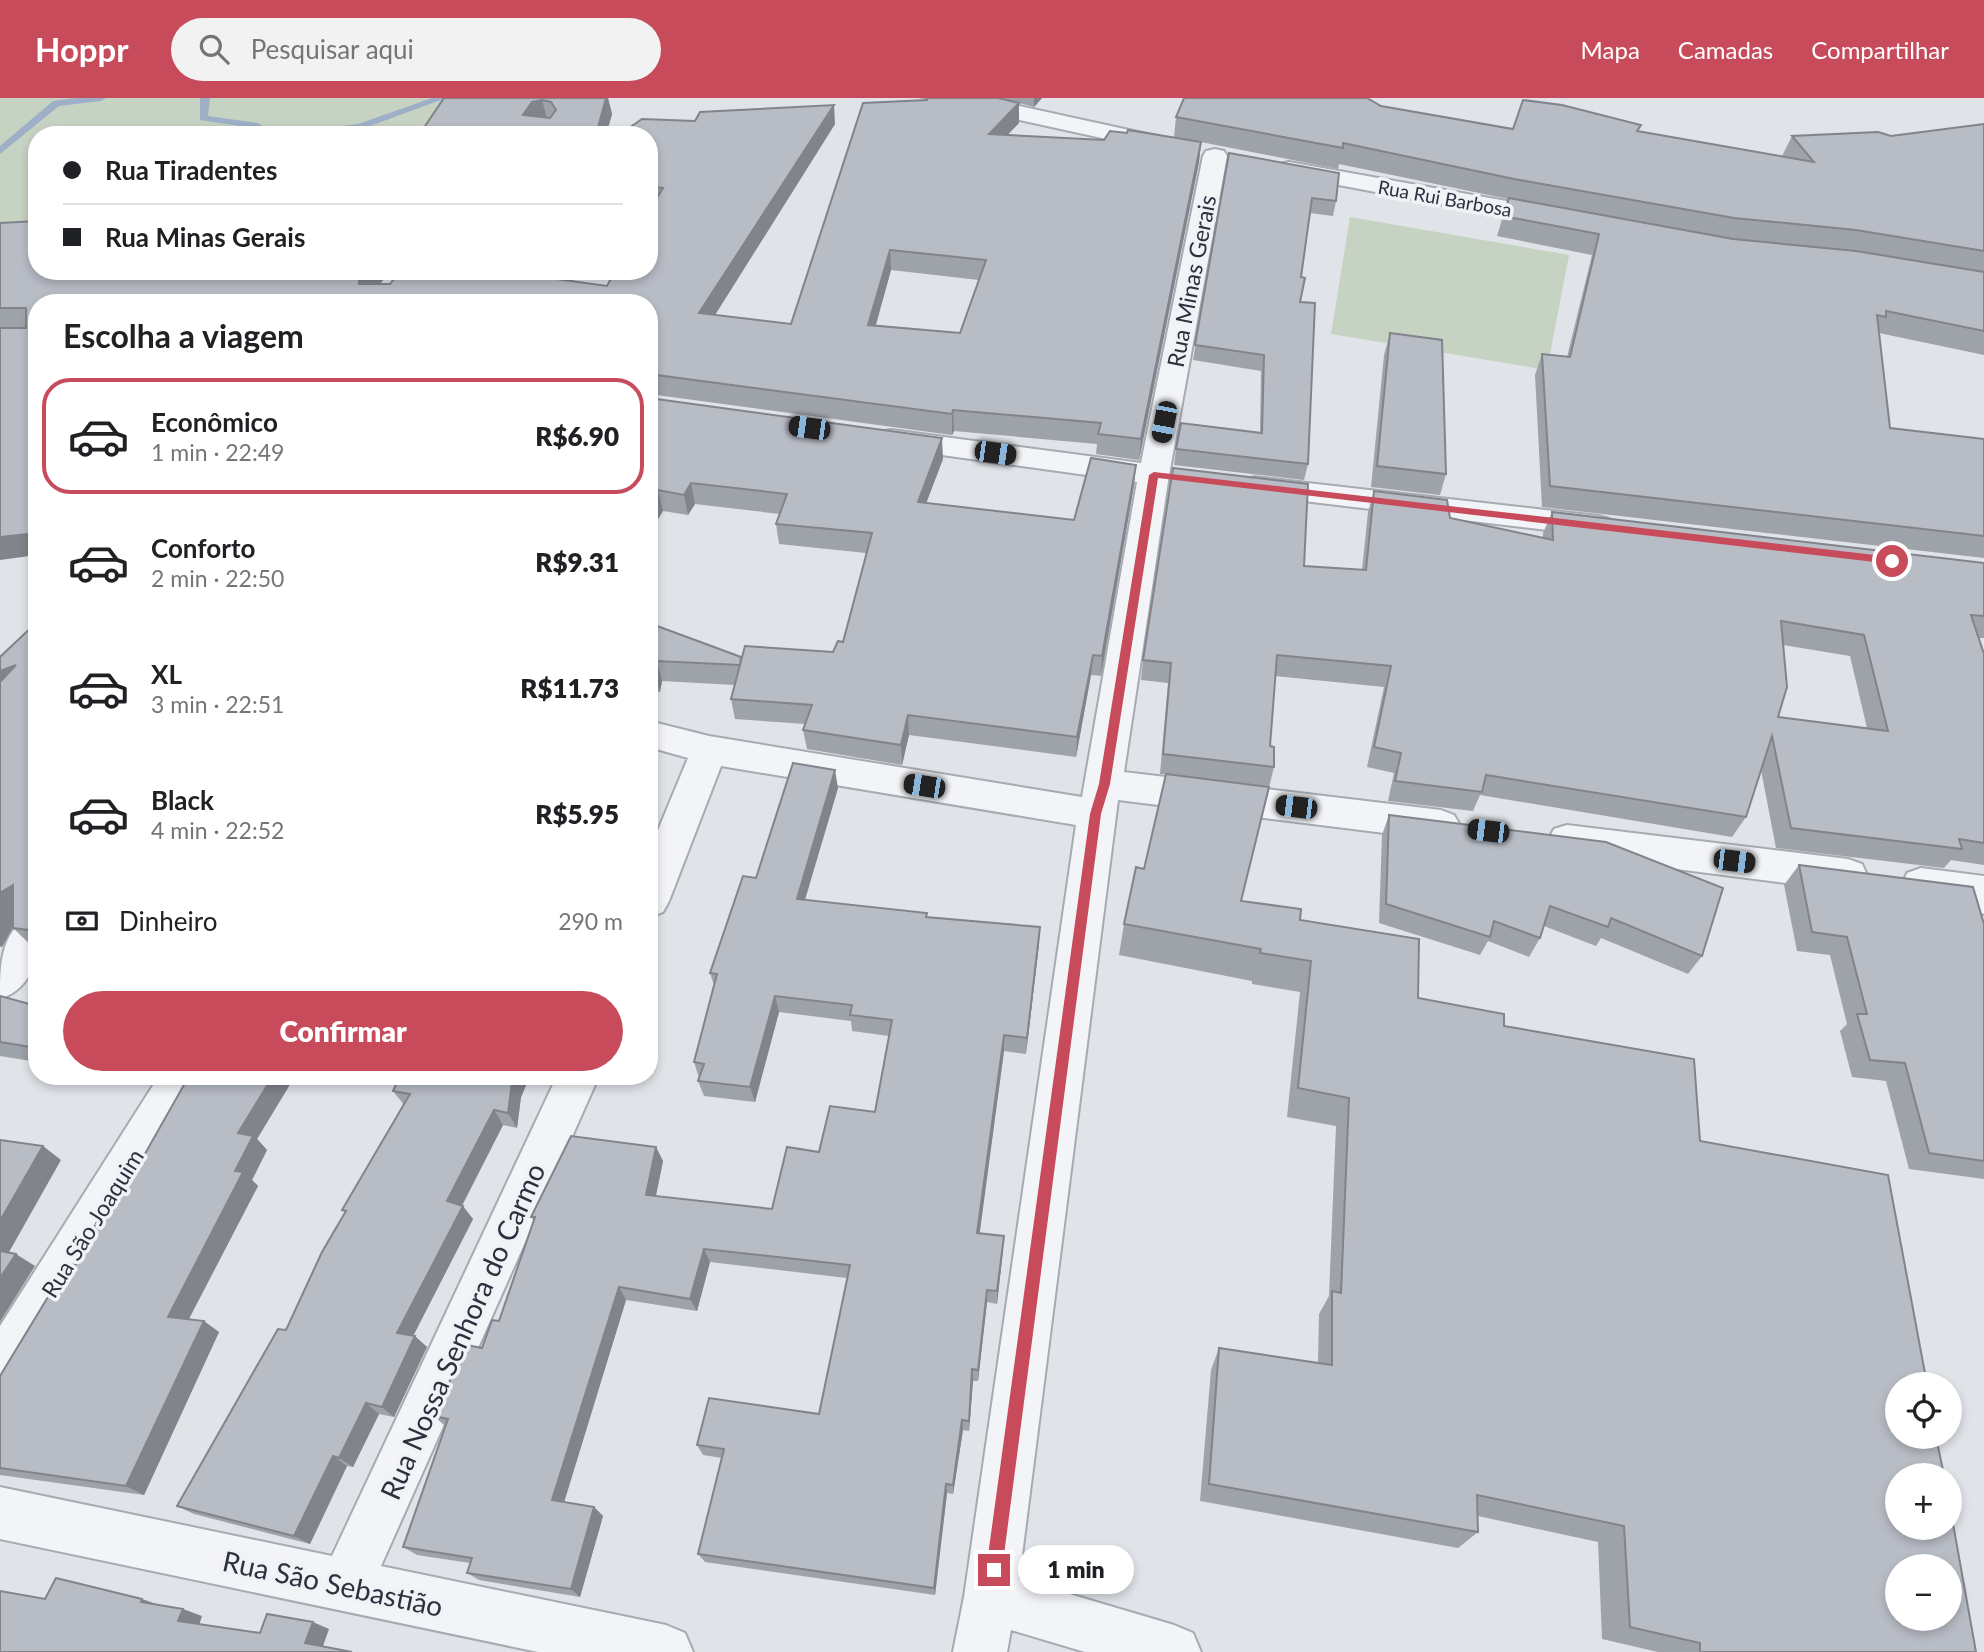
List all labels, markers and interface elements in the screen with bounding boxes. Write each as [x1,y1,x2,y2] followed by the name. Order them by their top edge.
[171,18,661,81] search box
[35,29,129,69] text: Hoppr
[195,30,233,68] icon: search
[251,33,414,65] text: Pesquisar aqui
[1581,35,1640,64] text: Mapa
[1678,35,1773,64] text: Camadas
[1811,35,1949,64] text: Compartilhar
[105,154,277,186] text: Rua Tiradentes
[1376,175,1514,221] street label: Rua Rui Barbosa
[1161,193,1221,369] street label: Rua Minas Gerais
[105,221,305,253] text: Rua Minas Gerais
[63,316,304,355] text: Escolha a viagem
[1150,399,1179,445] car
[67,405,130,468] icon: car
[151,406,278,438] text: Econômico
[787,415,832,441] car
[535,420,619,452] text: R$6.90
[151,438,284,466] text: 1 min · 22:49
[973,440,1018,466] car
[67,531,130,594] icon: car
[151,532,255,564] text: Conforto
[1876,545,1908,577] route start
[535,546,619,578] text: R$9.31
[151,564,284,592] text: 2 min · 22:50
[67,657,130,720] icon: car
[151,658,182,690] text: XL
[520,672,619,704] text: R$11.73
[151,690,284,718] text: 3 min · 22:51
[902,772,947,800] car
[67,783,130,846] icon: car
[151,784,214,816] text: Black
[1274,794,1319,820] car
[535,798,619,830] text: R$5.95
[151,816,284,844] text: 4 min · 22:52
[1466,818,1511,844] car
[1712,848,1757,874] car
[63,902,101,940] icon: cash
[119,905,217,937] text: Dinheiro
[558,907,623,935] text: 290 m
[63,991,623,1071] button: Confirmar
[35,1143,149,1303] street label: Rua São Joaquim
[372,1158,552,1504] street label: Rua Nossa Senhora do Carmo
[1885,1372,1962,1631] map controls
[1885,1372,1962,1449] button: locate
[1885,1463,1962,1540] button: +
[220,1543,446,1623] street label: Rua São Sebastião
[1018,1546,1134,1594] callout: 1 min
[978,1554,1010,1586] route end
[1885,1554,1962,1631] button: −
[1047,1555,1105,1583] text: 1 min

